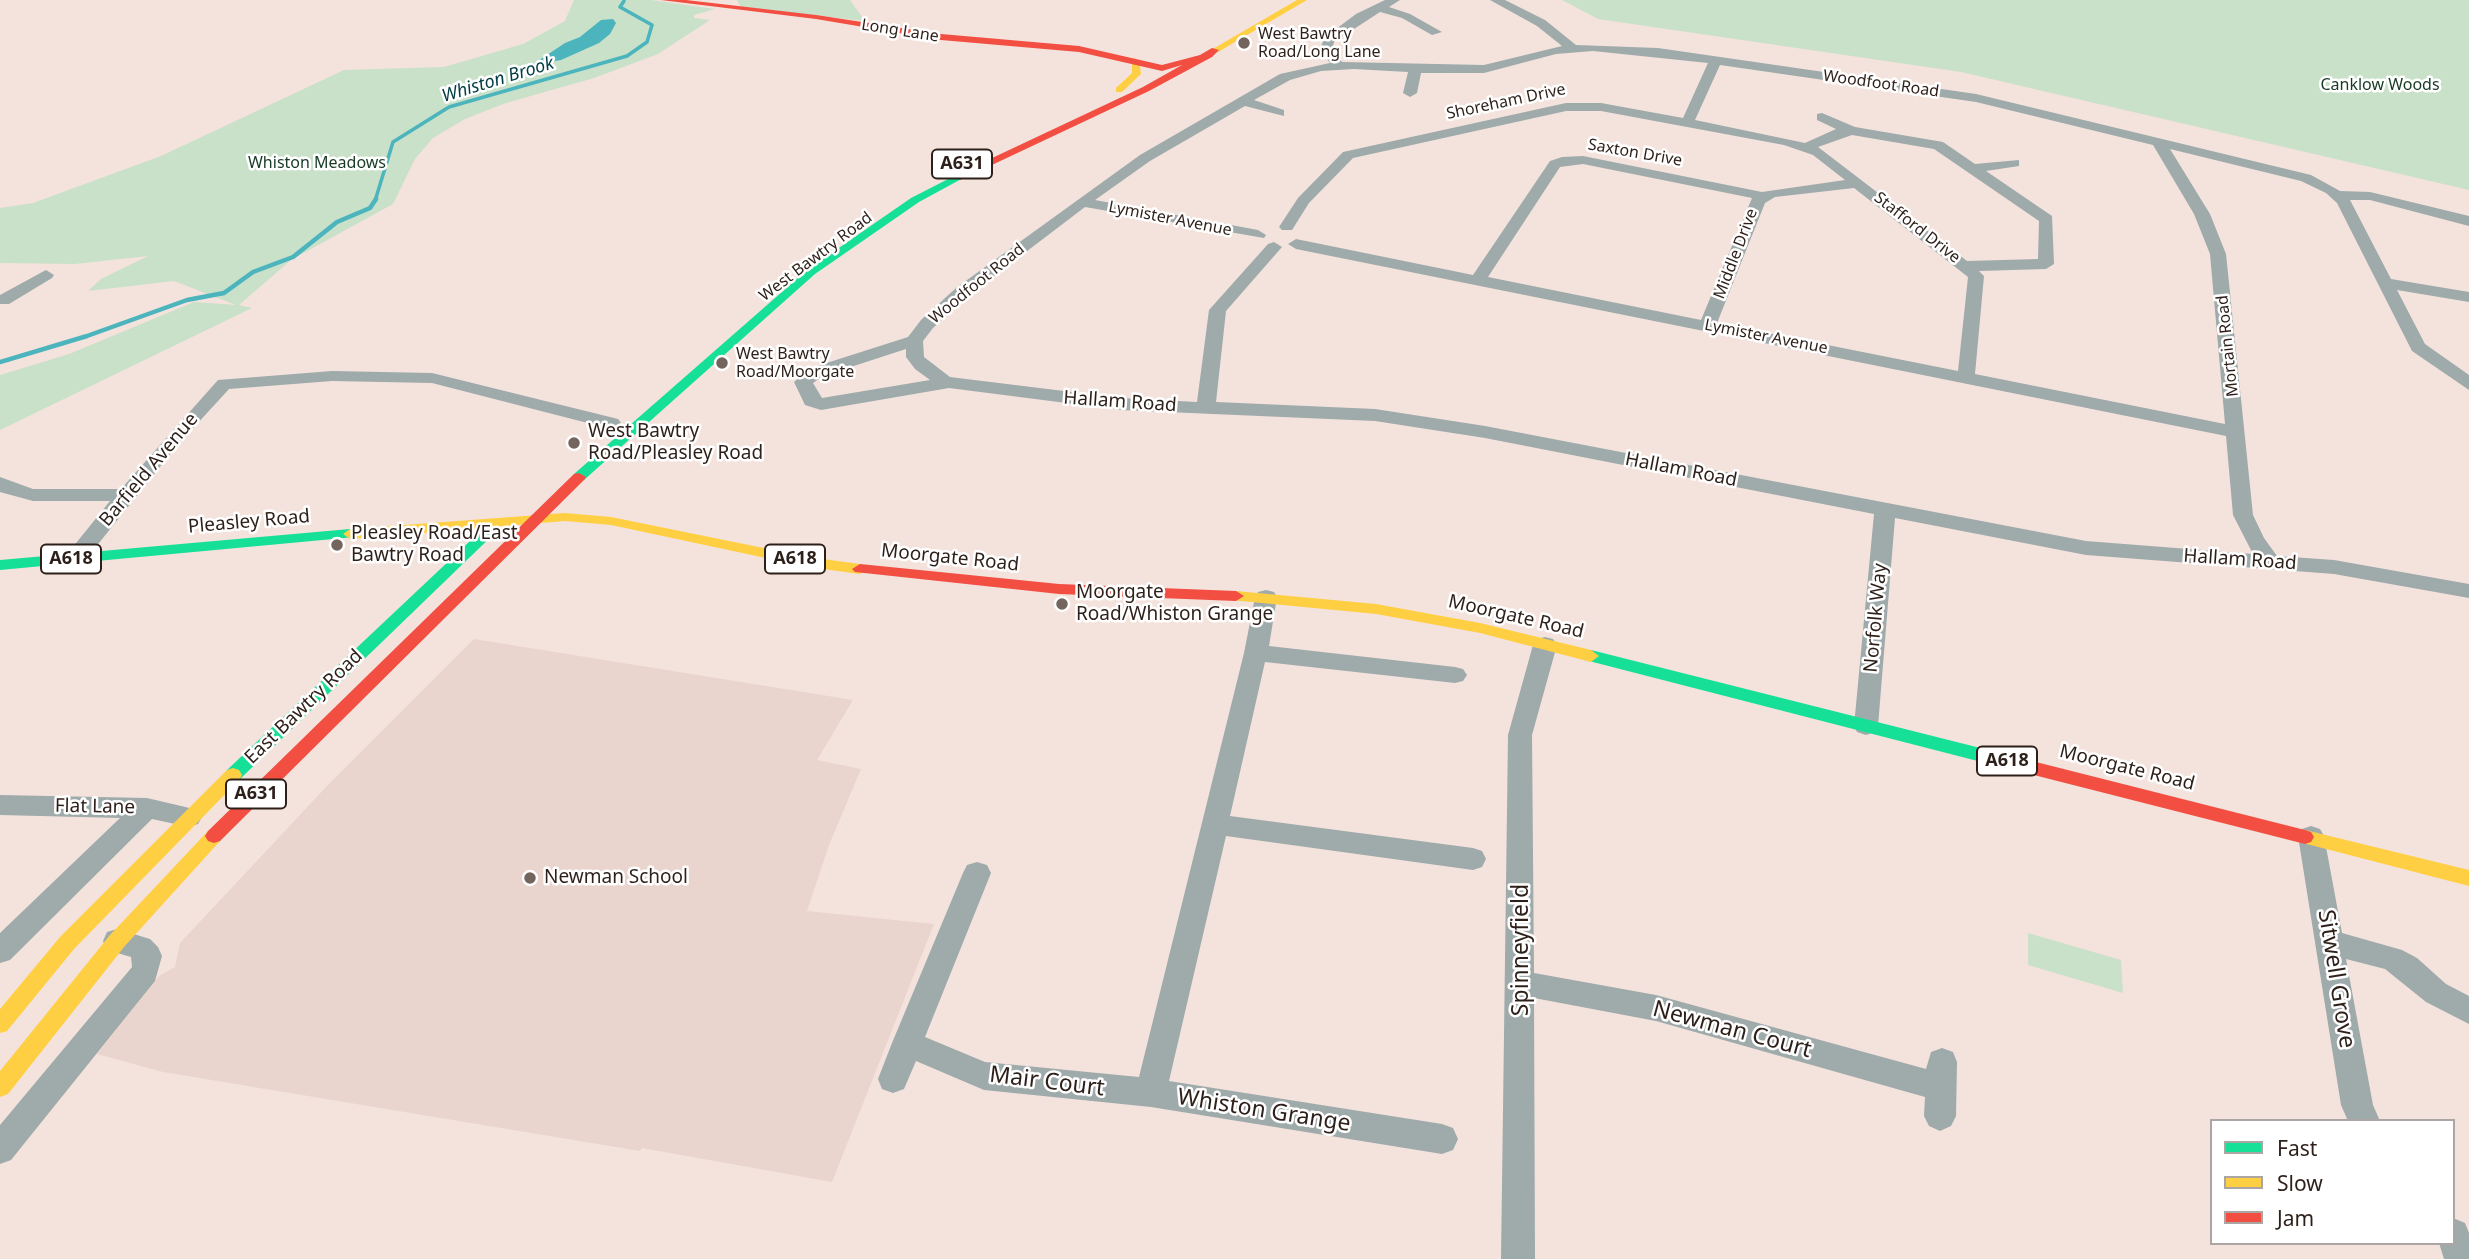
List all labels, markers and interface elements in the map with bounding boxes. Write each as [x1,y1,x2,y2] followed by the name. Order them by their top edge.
[860,15,940,47] street label: Long Lane
[1258,24,1381,62] place label: West Bawtry Road/Long Lane
[1236,35,1252,51] marker: West Bawtry Road/Long Lane
[439,53,557,107] water label: Whiston Brook
[1822,66,1940,102] street label: Woodfoot Road
[2320,75,2440,95] park label: Canklow Woods
[1445,80,1567,124] street label: Shoreham Drive
[1586,135,1684,171] street label: Saxton Drive
[932,149,992,178] road number: A631
[248,153,386,173] park label: Whiston Meadows
[1870,188,1964,268] street label: Stafford Drive
[1107,198,1233,240] street label: Lymister Avenue
[1710,206,1762,302] street label: Middle Drive
[756,208,876,306] street label: West Bawtry Road
[925,240,1029,328] street label: Woodfoot Road
[2213,294,2243,398] street label: Mortain Road
[1703,316,1829,358] street label: Lymister Avenue
[736,344,854,382] place label: West Bawtry Road/Moorgate
[714,355,730,371] marker: West Bawtry Road/Moorgate
[1063,387,1177,417] street label: Hallam Road
[95,409,203,531] street label: Barfield Avenue
[588,421,763,465] place label: West Bawtry Road/Pleasley Road
[566,435,582,451] marker: West Bawtry Road/Pleasley Road
[1623,448,1739,492] street label: Hallam Road
[187,505,311,539] street label: Pleasley Road
[351,523,518,567] place label: Pleasley Road/East Bawtry Road
[329,537,345,553] marker: Pleasley Road/East Bawtry Road
[880,539,1020,577] street label: Moorgate Road
[41,544,101,574] road number: A618
[765,544,825,574] road number: A618
[2183,545,2297,575] street label: Hallam Road
[1860,562,1892,674] street label: Norfolk Way
[1076,582,1273,626] place label: Moorgate Road/Whiston Grange
[1446,590,1586,644] street label: Moorgate Road
[1054,596,1070,612] marker: Moorgate Road/Whiston Grange
[240,645,368,769] street label: East Bawtry Road
[2057,740,2197,796] street label: Moorgate Road
[1977,746,2037,776] road number: A618
[226,780,286,808] road number: A631
[55,795,135,819] street label: Flat Lane
[544,867,688,889] place label: Newman School
[522,870,538,886] marker: Newman School
[1507,884,1535,1016] street label: Spinneyfield
[2311,908,2361,1050] street label: Sitwell Grove
[1650,996,1814,1064] street label: Newman Court
[988,1061,1106,1103] street label: Mair Court
[1175,1084,1353,1138] street label: Whiston Grange
[2210,1119,2455,1245] legend
[2277,1134,2317,1162] text: Fast
[2277,1169,2323,1197] text: Slow
[2277,1204,2314,1232] text: Jam

